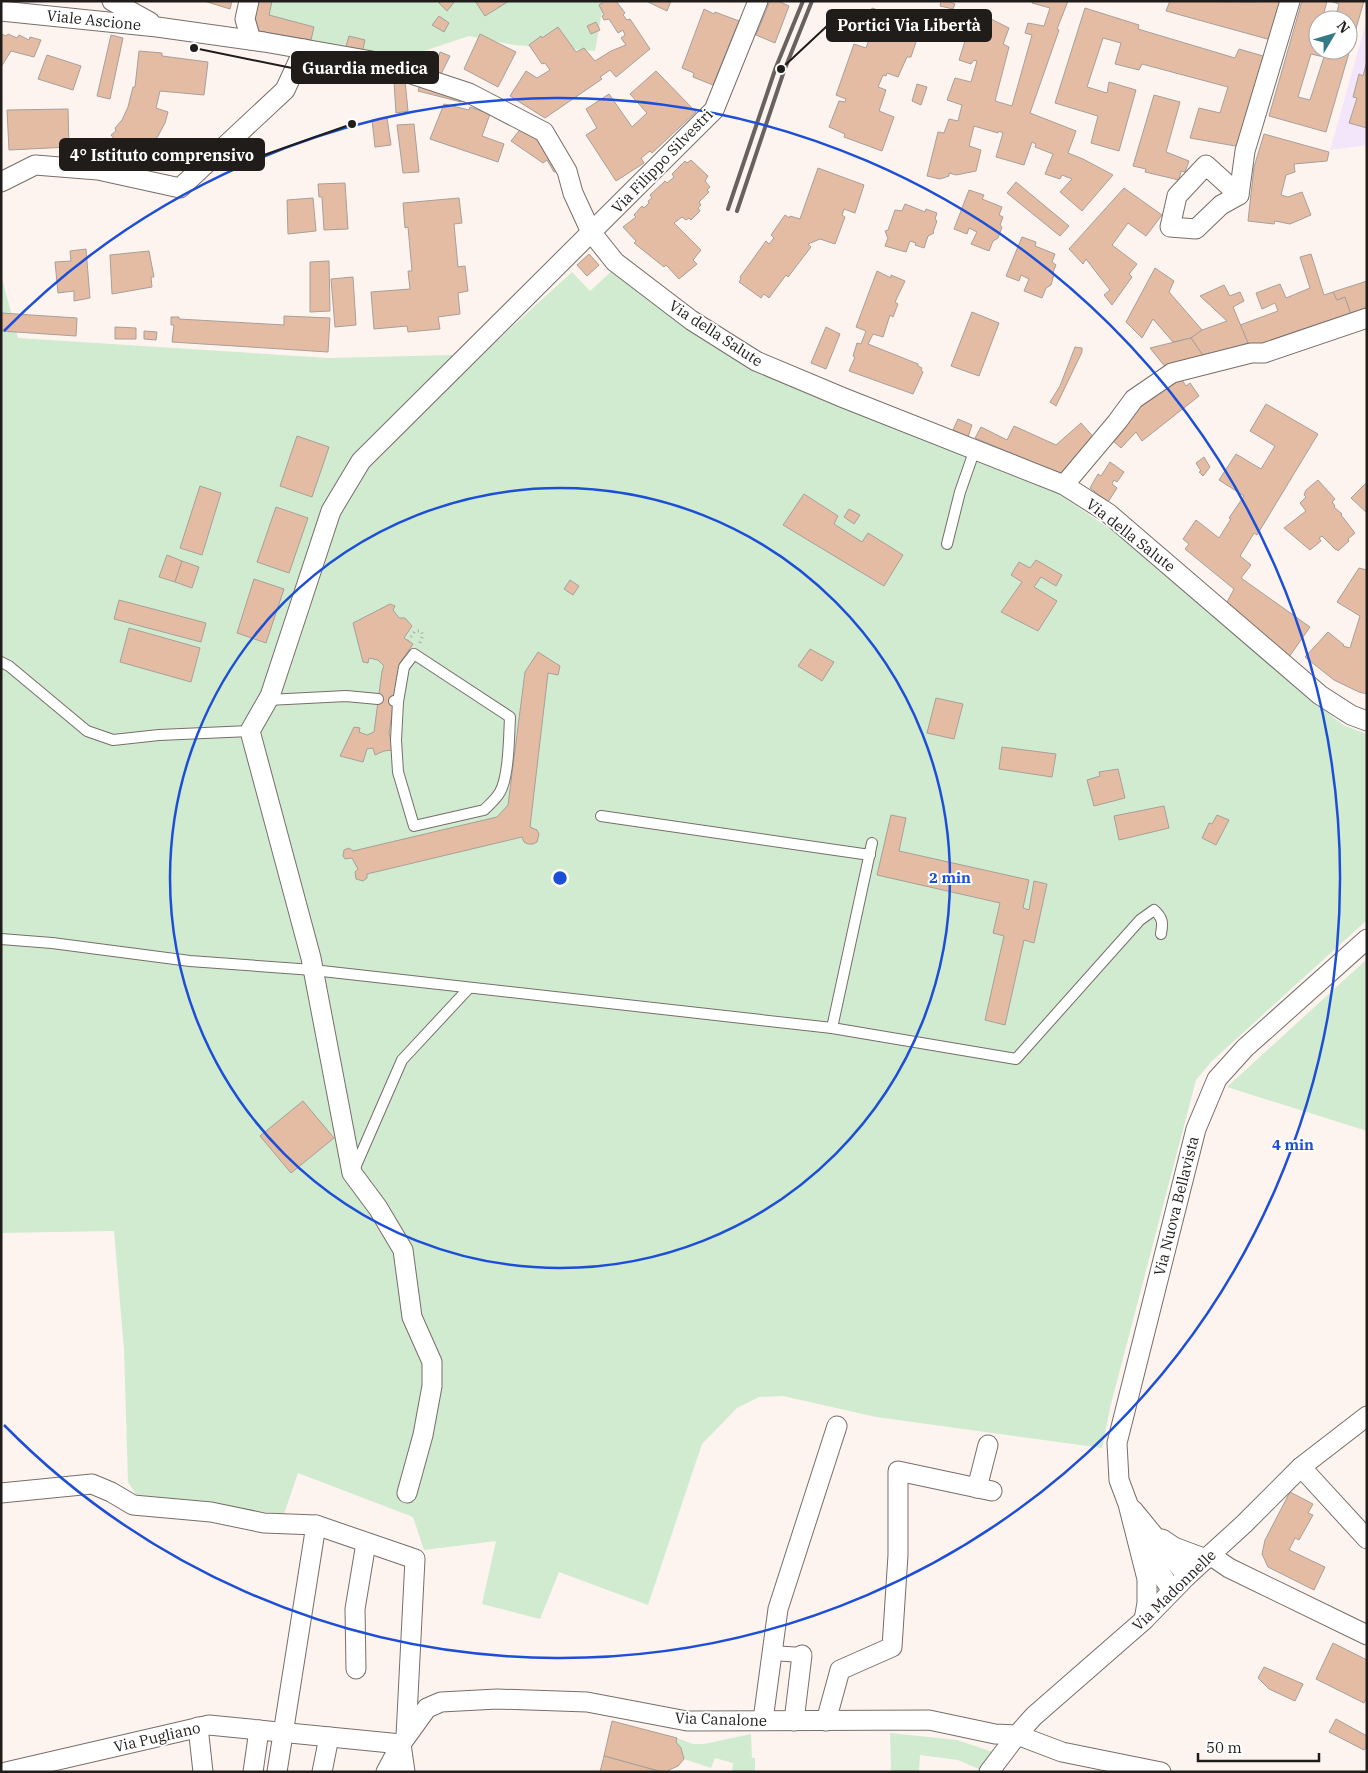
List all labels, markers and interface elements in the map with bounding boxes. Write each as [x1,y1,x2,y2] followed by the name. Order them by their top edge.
[46,6,142,34] street label: Viale Ascione
[827,10,991,41] callout: Portici Via Libertà
[1308,10,1358,60] north arrow
[837,15,981,35] text: Portici Via Libertà
[1333,17,1354,37] text: N
[292,52,438,83] callout: Guardia medica
[302,58,428,78] text: Guardia medica
[607,105,717,217] street label: Via Filippo Silvestri
[60,139,264,170] callout: 4° Istituto comprensivo
[70,145,254,165] text: 4° Istituto comprensivo
[666,296,766,370] street label: Via della Salute
[1083,494,1179,576] street label: Via della Salute
[929,868,971,887] text: 2 min
[551,869,569,887] centre of rings
[1149,1134,1203,1278] street label: Via Nuova Bellavista
[1272,1135,1314,1154] text: 4 min
[1128,1545,1220,1635] street label: Via Madonnelle
[675,1708,767,1730] street label: Via Canalone
[112,1718,202,1756] street label: Via Pugliano
[1198,1730,1319,1762] scale bar
[1206,1738,1242,1757] text: 50 m

